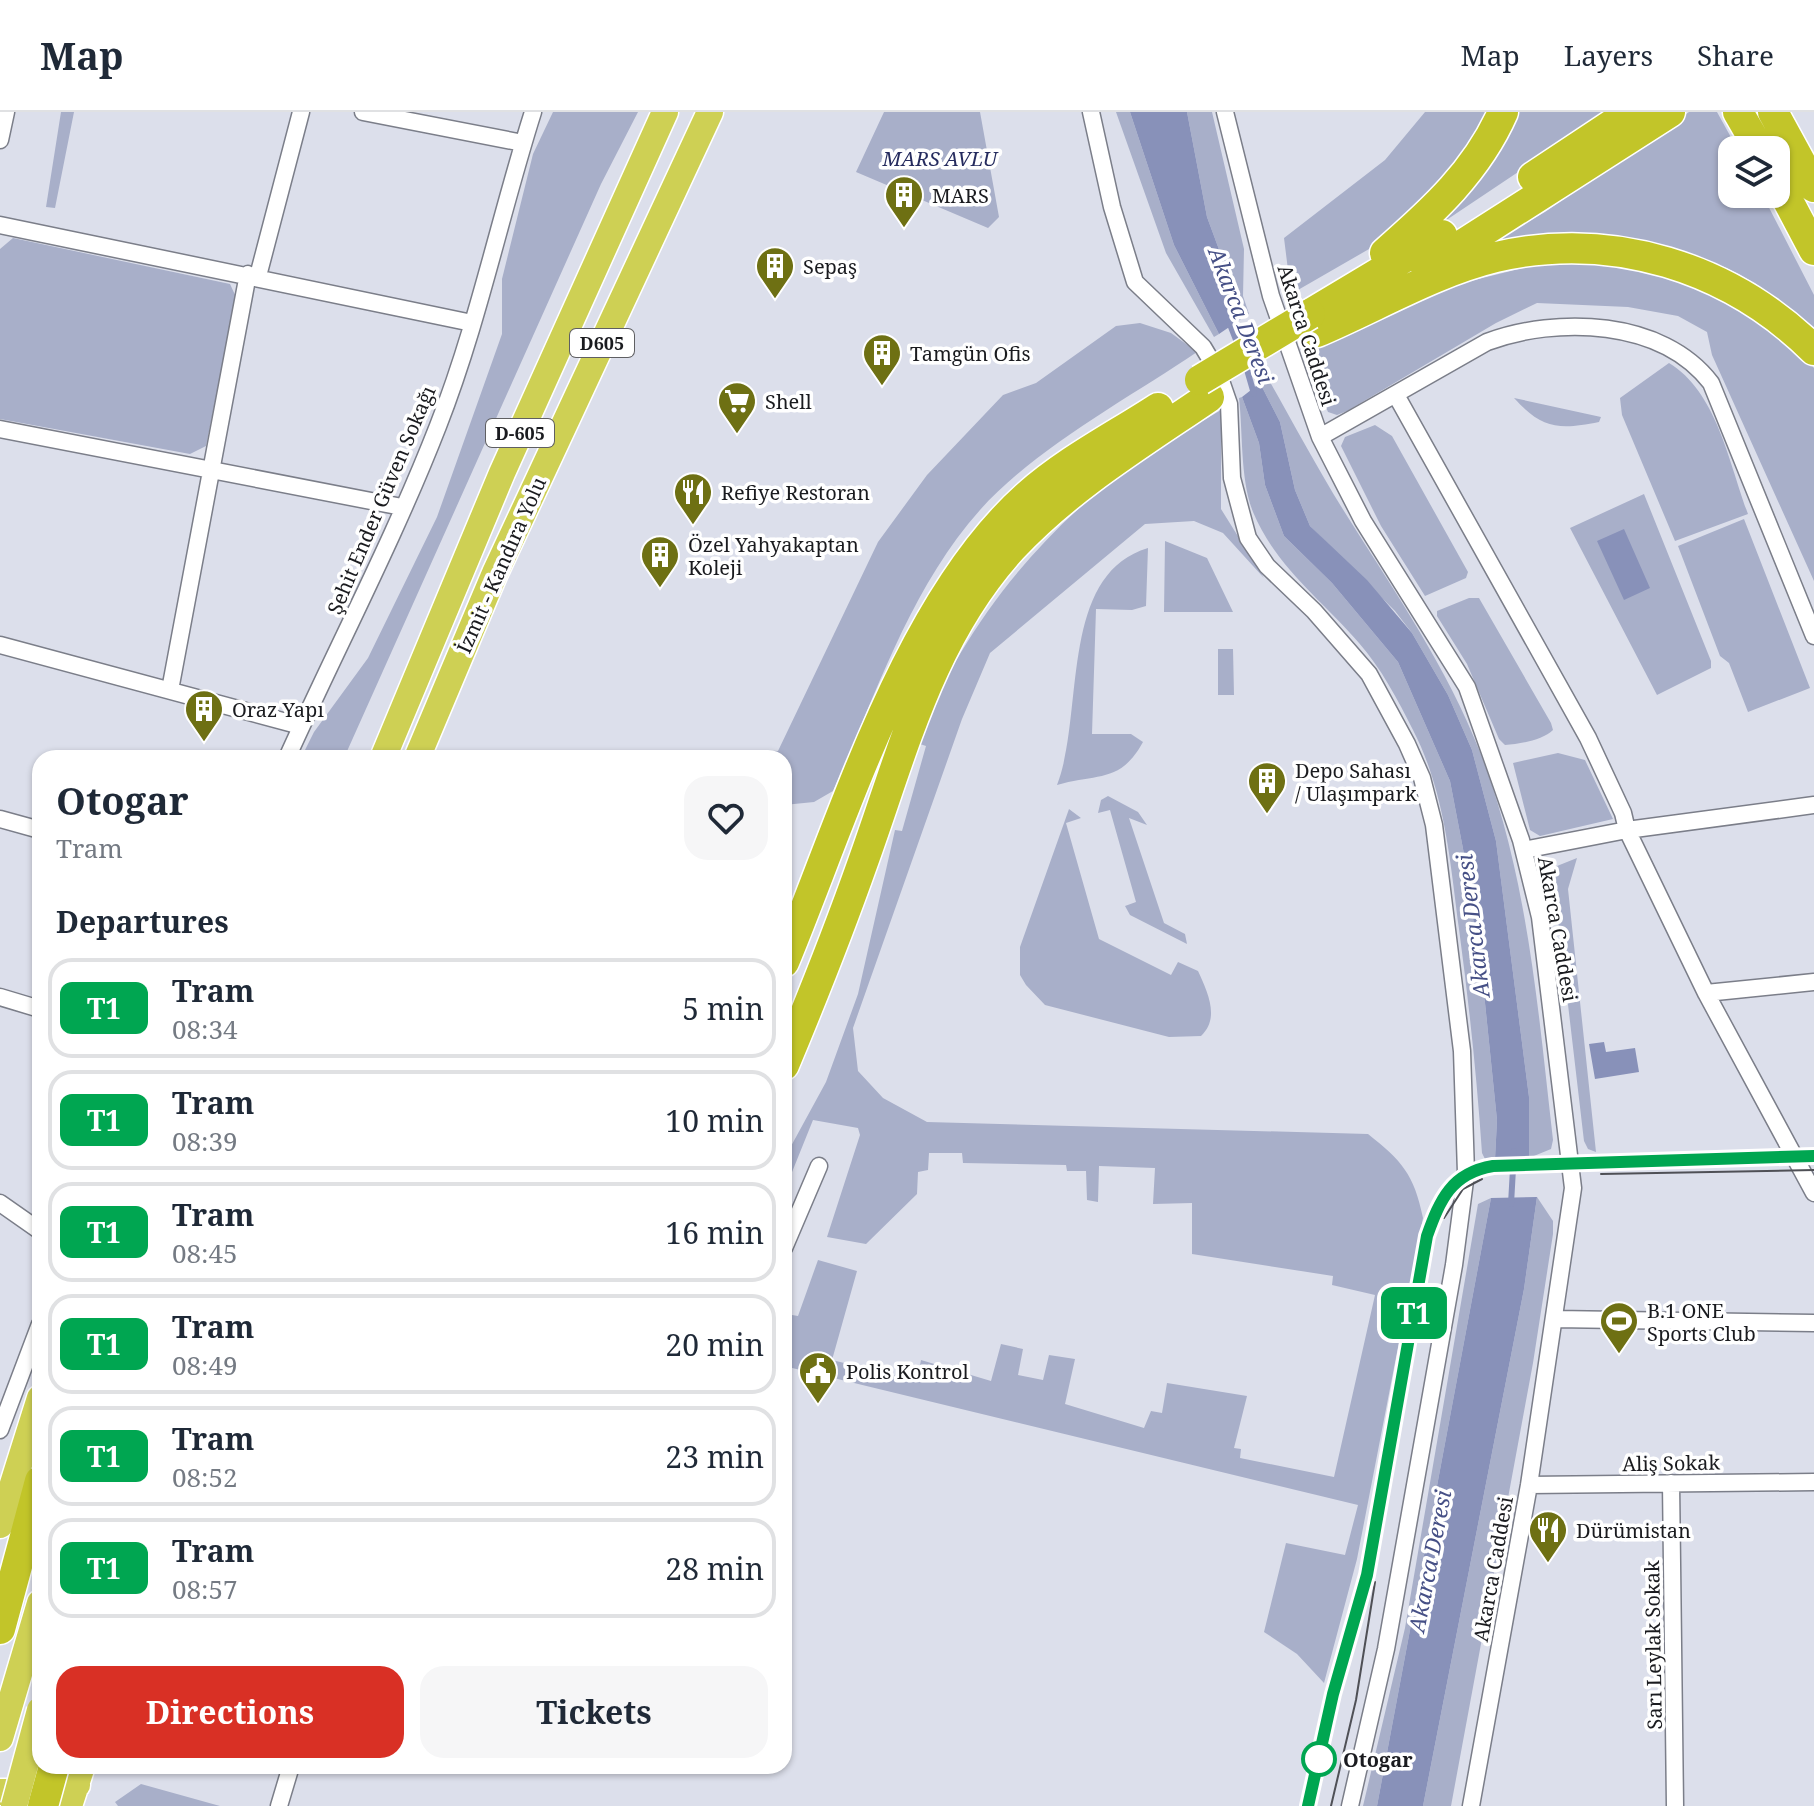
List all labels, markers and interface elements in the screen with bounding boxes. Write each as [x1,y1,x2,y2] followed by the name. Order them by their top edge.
[40,29,124,81] text: Map
[1461,36,1520,74] text: Map
[1564,36,1653,74] text: Layers
[1697,36,1774,74] text: Share
[1718,136,1790,208] map controls
[1718,136,1790,208] button: layers
[882,145,999,172] park label: MARS AVLU
[883,174,925,229] building icon: MARS
[932,182,989,209] place label: MARS
[1201,240,1282,388] water label: Akarca Deresi
[754,245,796,300] building icon: Sepaş
[803,253,857,280] place label: Sepaş
[1271,261,1343,410] street label: Akarca Caddesi
[570,329,634,357] road number: D605
[861,332,903,387] building icon: Tamgün Ofis
[910,340,1031,367] place label: Tamgün Ofis
[716,380,758,435] supermarket icon: Shell
[321,381,442,618] street label: Şehit Ender Güven Sokağı
[765,388,812,415] place label: Shell
[486,419,554,447] road number: D-605
[672,471,714,526] restaurant icon: Refiye Restoran
[450,472,552,657] street label: İzmit - Kandıra Yolu
[721,479,870,506] place label: Refiye Restoran
[688,531,859,581] place label: Özel Yahyakaptan Koleji
[639,534,681,589] building icon: Özel Yahyakaptan Koleji
[183,688,225,743] building icon: Oraz Yapı
[232,696,324,723] place label: Oraz Yapı
[1295,757,1417,807] place label: Depo Sahası / Ulaşımpark
[1246,760,1288,815] building icon: Depo Sahası / Ulaşımpark
[56,774,189,826] text: Otogar
[684,776,768,860] button: heart
[56,830,123,866] text: Tram
[1448,852,1496,1001] water label: Akarca Deresi
[1532,854,1584,1004] street label: Akarca Caddesi
[56,901,229,942] text: Departures
[172,970,254,1011] text: Tram
[682,988,764,1029] text: 5 min
[87,989,121,1027] text: T1
[172,1011,238,1047] text: 08:34
[172,1082,254,1123] text: Tram
[665,1100,764,1141] text: 10 min
[87,1101,121,1139] text: T1
[172,1123,238,1159] text: 08:39
[172,1194,254,1235] text: Tram
[665,1212,764,1253] text: 16 min
[87,1213,121,1251] text: T1
[172,1235,238,1271] text: 08:45
[1378,1287,1450,1339] line badge: T1
[1397,1294,1431,1332] text: T1
[1647,1297,1756,1347] place label: B.1 ONE Sports Club
[1598,1300,1640,1355] sports icon: B.1 ONE Sports Club
[172,1306,254,1347] text: Tram
[665,1324,764,1365] text: 20 min
[87,1325,121,1363] text: T1
[172,1347,238,1383] text: 08:49
[797,1350,839,1405] public building icon: Polis Kontrol
[846,1358,969,1385] place label: Polis Kontrol
[172,1418,254,1459] text: Tram
[665,1436,764,1477] text: 23 min
[87,1437,121,1475] text: T1
[1622,1449,1721,1477] street label: Aliş Sokak
[172,1459,238,1495] text: 08:52
[1400,1487,1458,1637] water label: Akarca Deresi
[1467,1494,1519,1644] street label: Akarca Caddesi
[1527,1509,1569,1564] restaurant icon: Dürümistan
[1576,1517,1691,1544] place label: Dürümistan
[172,1530,254,1571] text: Tram
[665,1548,764,1589] text: 28 min
[87,1549,121,1587] text: T1
[1638,1560,1668,1730] street label: Sarı Leylak Sokak
[172,1571,238,1607] text: 08:57
[56,1666,404,1758] button: Directions
[420,1666,768,1758] button: Tickets
[1302,1742,1336,1776] marker: Otogar
[1343,1746,1413,1773] place label: Otogar

